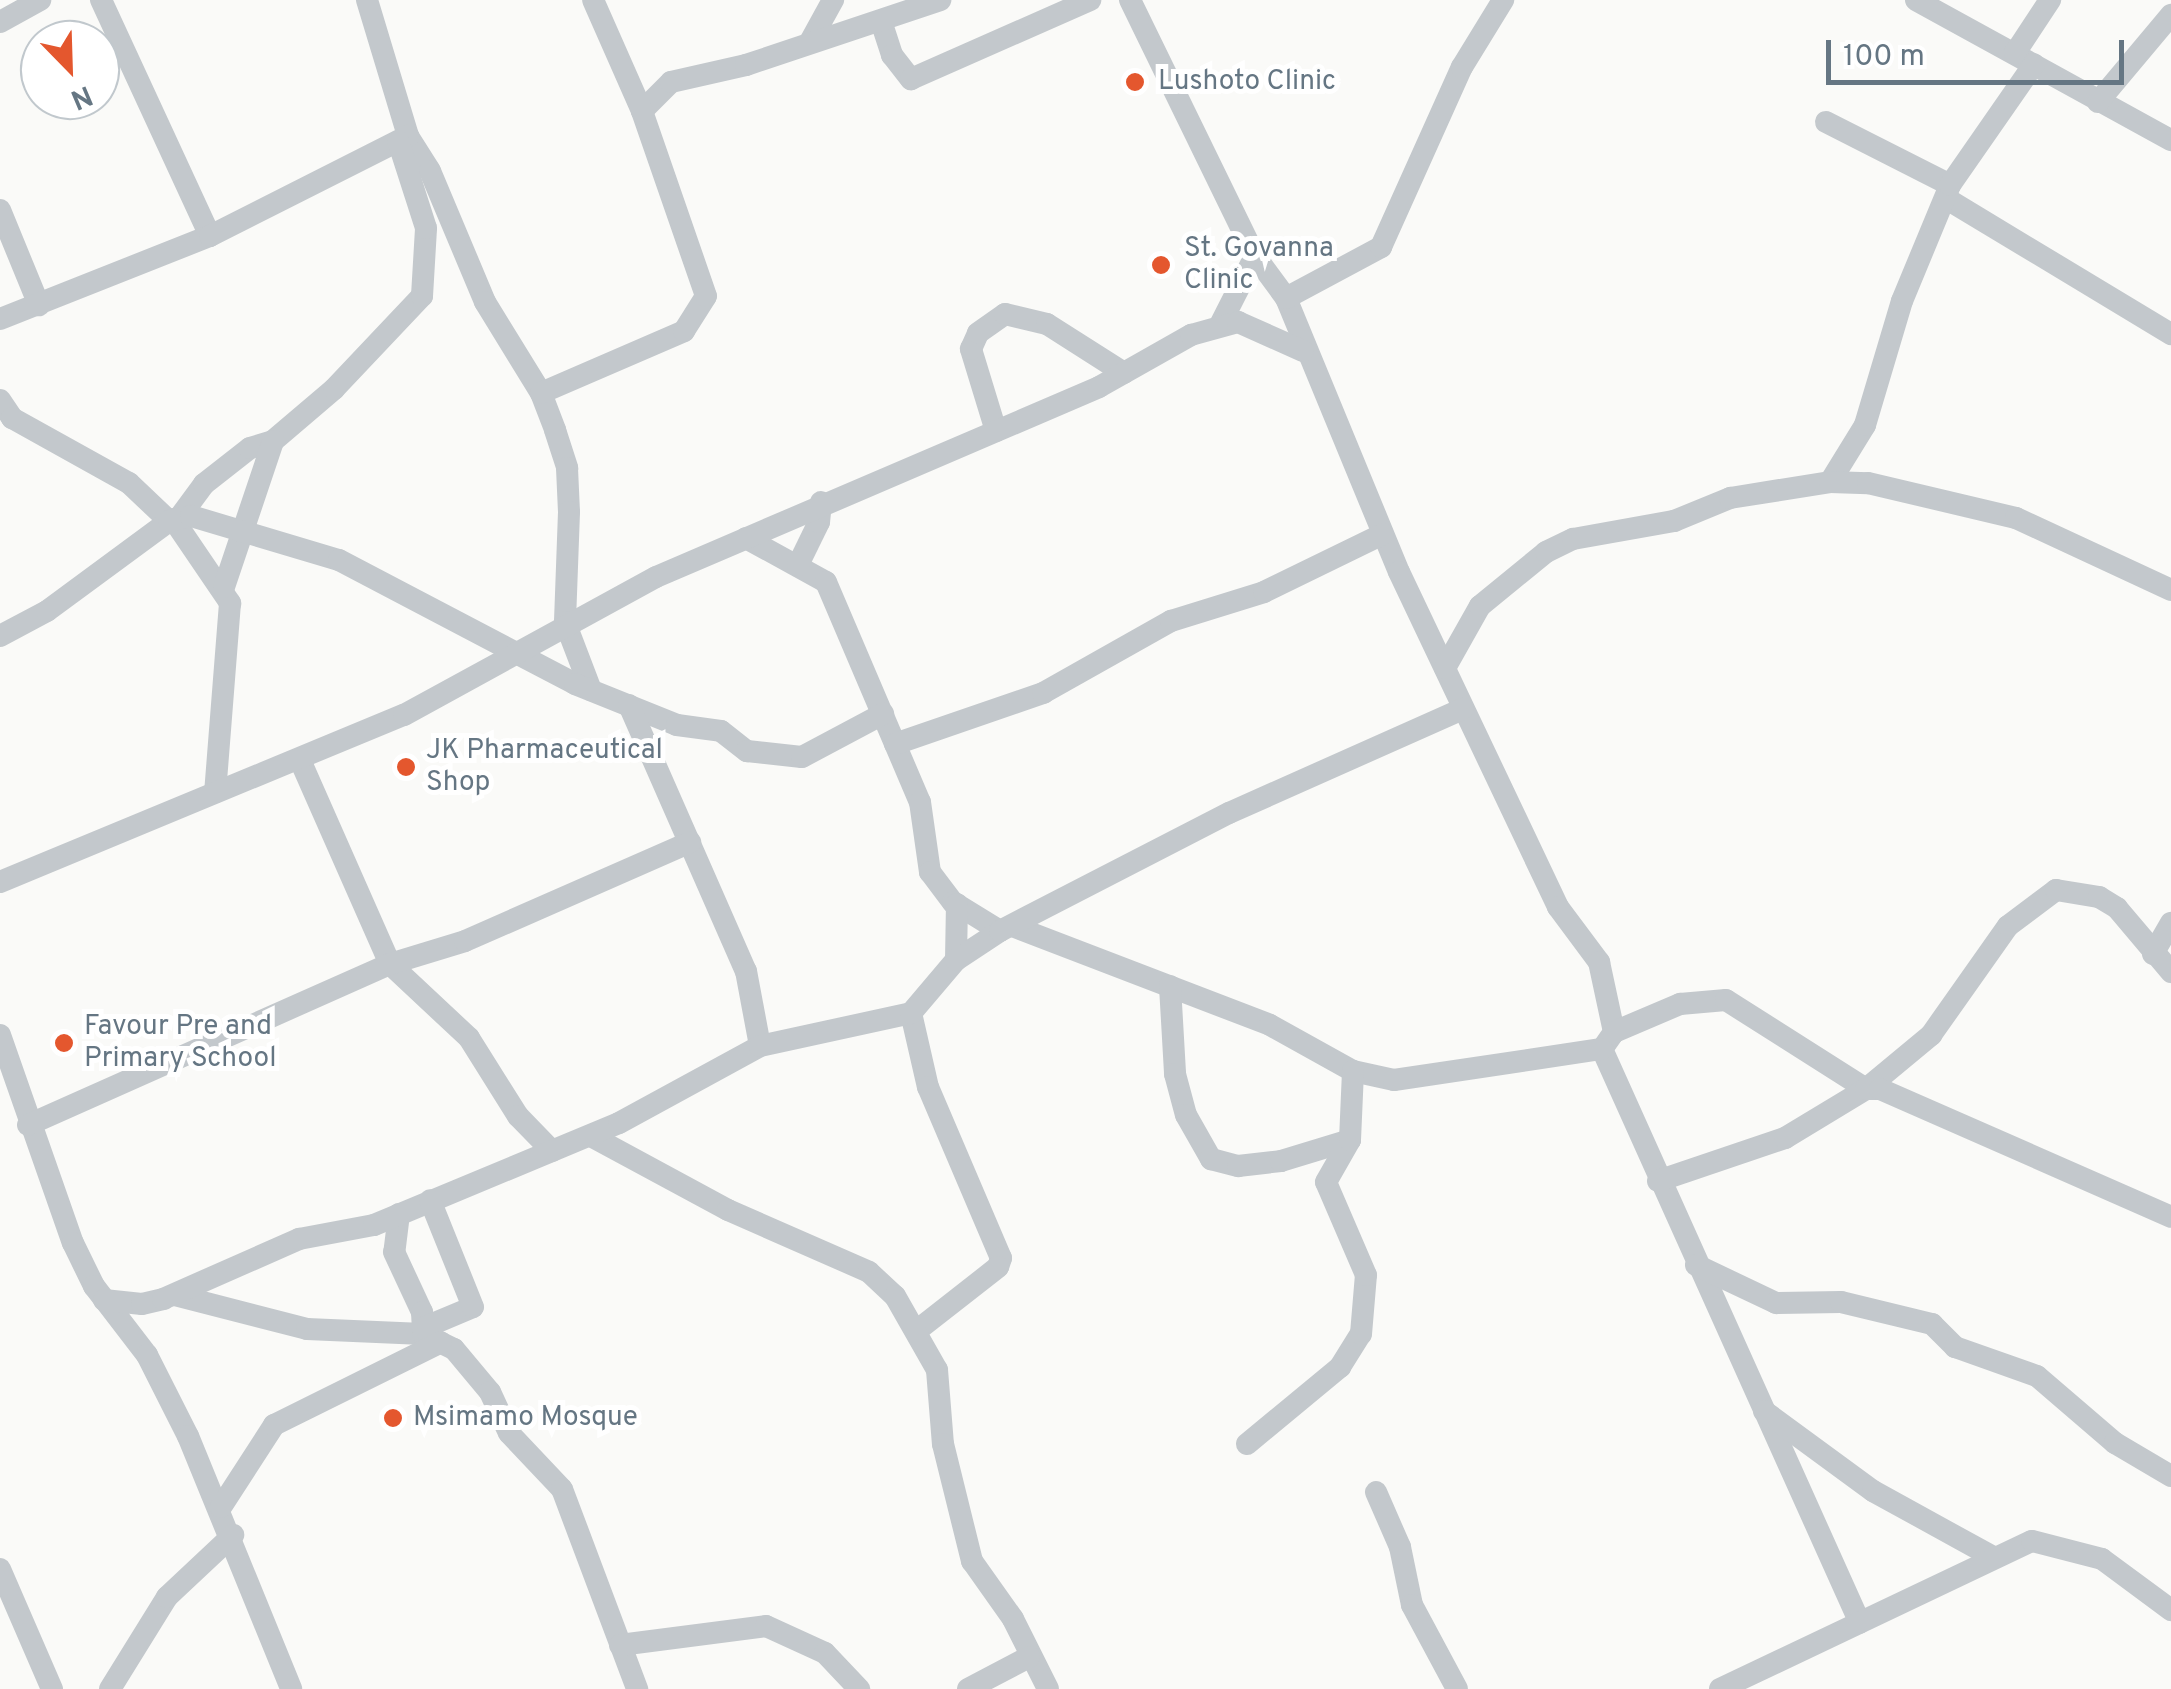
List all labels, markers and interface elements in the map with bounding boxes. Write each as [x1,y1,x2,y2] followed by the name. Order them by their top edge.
[20,20,120,120] north arrow
[1831,20,2128,82] scale bar
[1843,39,1925,76] text: 100 m
[1158,65,1336,99] place label: Lushoto Clinic
[1122,69,1148,95] marker: Lushoto Clinic
[65,75,97,116] text: N
[1184,232,1334,298] place label: St. Govanna Clinic
[1148,252,1174,278] marker: St. Govanna Clinic
[426,734,663,800] place label: JK Pharmaceutical Shop
[395,756,417,778] marker: JK Pharmaceutical Shop
[84,1010,276,1076] place label: Favour Pre and Primary School
[53,1032,75,1054] marker: Favour Pre and Primary School
[413,1401,638,1435] place label: Msimamo Mosque
[382,1407,404,1429] marker: Msimamo Mosque

